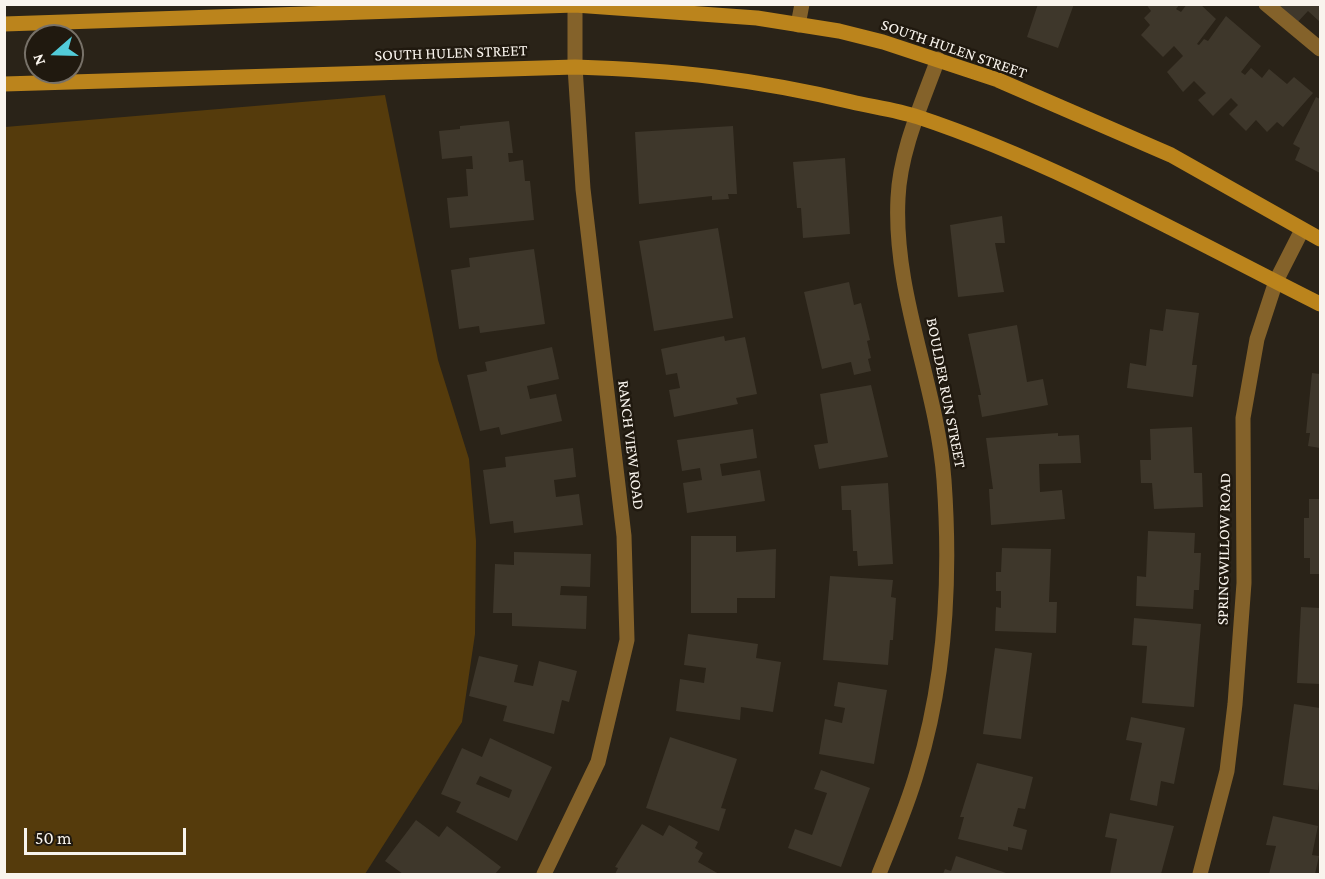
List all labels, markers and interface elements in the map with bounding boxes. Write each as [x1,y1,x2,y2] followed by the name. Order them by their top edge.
[879,15,1029,83] street label: SOUTH HULEN STREET
[24,24,84,84] north arrow
[374,41,528,65] street label: SOUTH HULEN STREET
[29,52,48,68] text: N
[922,316,970,470] street label: BOULDER RUN STREET
[614,379,648,511] street label: RANCH VIEW ROAD
[1213,473,1235,625] street label: SPRINGWILLOW ROAD
[27,816,189,854] scale bar
[35,828,72,848] text: 50 m

